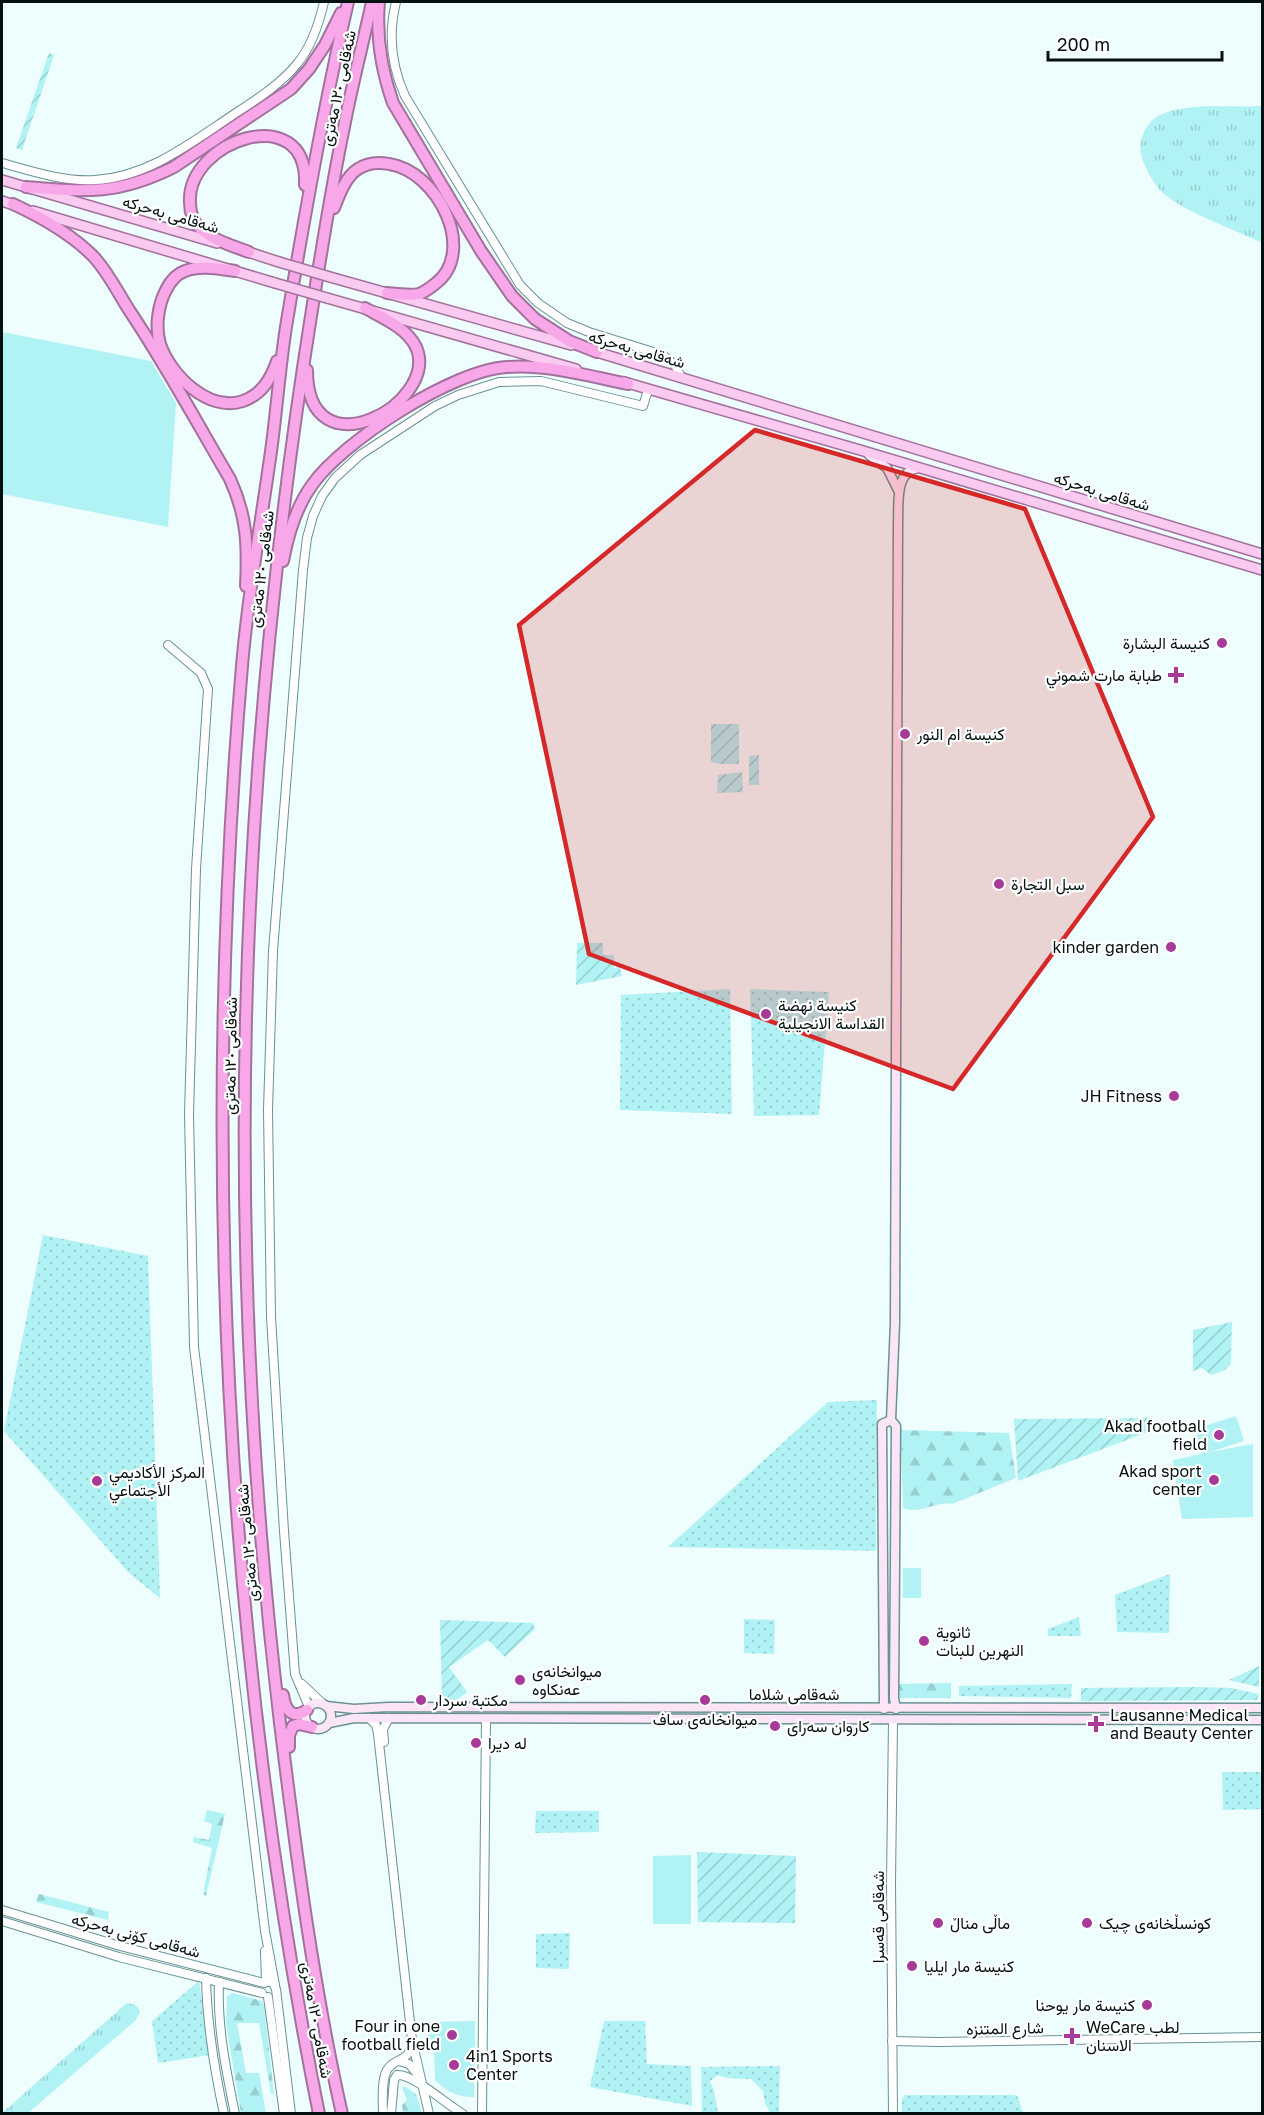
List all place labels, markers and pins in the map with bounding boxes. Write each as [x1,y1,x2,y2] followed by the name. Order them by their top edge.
[1123,633,1210,654] place label: كنيسة البشارة
[1215,636,1229,650] marker: كنيسة البشارة
[1046,665,1162,689] place label: طبابة مارت شموني
[1167,666,1185,684] marker: طبابة مارت شموني
[916,724,1005,745] place label: كنيسة ام النور
[898,727,912,741] marker: كنيسة ام النور
[1011,874,1085,895] place label: سبل التجارة
[992,877,1006,891] marker: سبل التجارة
[1053,937,1159,957] place label: kinder garden
[1164,940,1178,954] marker: kinder garden
[778,995,885,1033] place label: كنيسة نهضة القداسة الانجيلية
[759,1007,773,1021] marker: كنيسة نهضة القداسة الانجيلية
[1081,1086,1162,1106] place label: JH Fitness
[1167,1089,1181,1103] marker: JH Fitness
[1104,1416,1207,1454] place label: Akad football field
[1212,1428,1226,1442] marker: Akad football field
[1119,1461,1202,1499] place label: Akad sport center
[109,1462,205,1504] place label: المركز الأكاديمي الأجتماعي
[1207,1473,1221,1487] marker: Akad sport center
[90,1474,104,1488] marker: المركز الأكاديمي الأجتماعي
[936,1622,1024,1661] place label: ثانوية النهرين للبنات
[917,1634,931,1648] marker: ثانوية النهرين للبنات
[532,1661,602,1700] place label: میوانخانەی عەنکاوە
[513,1673,527,1687] marker: میوانخانەی عەنکاوە
[432,1690,508,1711] place label: مكتبة سردار
[414,1693,428,1707] marker: مكتبة سردار
[698,1693,712,1707] marker: میوانخانەی ساف
[1110,1705,1253,1743] place label: Lausanne Medical and Beauty Center
[653,1709,757,1730] place label: میوانخانەی ساف
[1087,1715,1105,1733] marker: Lausanne Medical and Beauty Center
[787,1716,869,1737] place label: کاروان سەرای
[768,1719,782,1733] marker: کاروان سەرای
[488,1733,527,1754] place label: له ديرا
[469,1736,483,1750] marker: له ديرا
[950,1913,1010,1934] place label: ماڵی مناڵ
[1099,1913,1211,1935] place label: کونسڵخانەی چیک
[931,1916,945,1930] marker: ماڵی مناڵ
[1080,1916,1094,1930] marker: کونسڵخانەی چیک
[924,1956,1014,1977] place label: كنيسة مار ايليا
[905,1959,919,1973] marker: كنيسة مار ايليا
[1035,1995,1135,2016] place label: كنيسة مار يوحنا
[1140,1998,1154,2012] marker: كنيسة مار يوحنا
[341,2016,440,2054] place label: Four in one football field
[1086,2017,1180,2055] place label: WeCare لطب الاسنان
[1063,2027,1081,2045] marker: WeCare لطب الاسنان
[445,2028,459,2042] marker: Four in one football field
[466,2046,553,2084] place label: 4in1 Sports Center
[447,2058,461,2072] marker: 4in1 Sports Center

